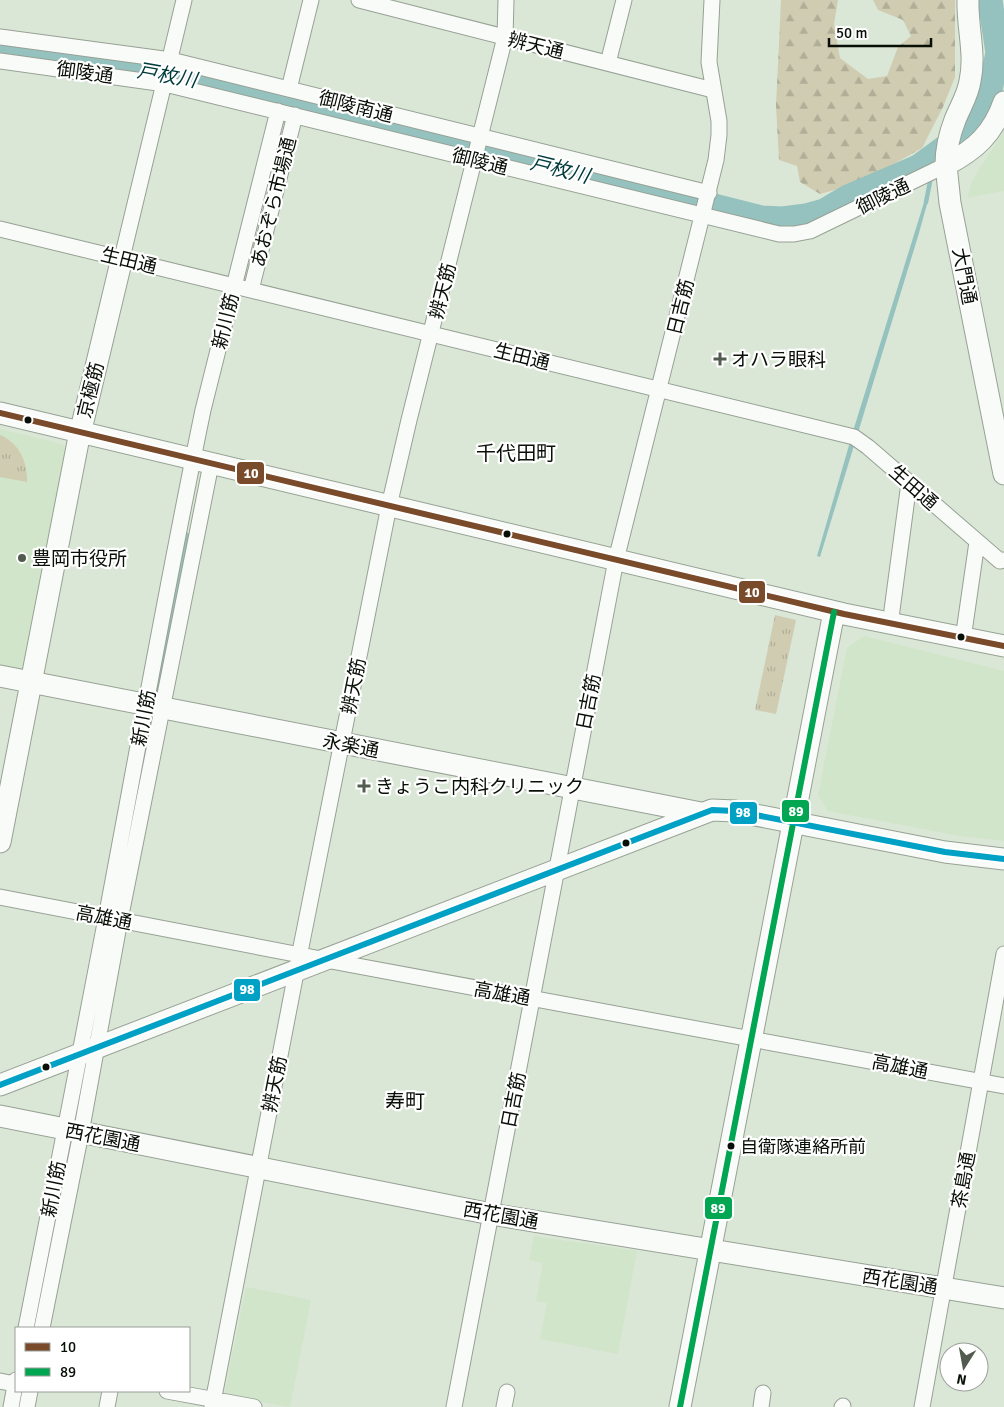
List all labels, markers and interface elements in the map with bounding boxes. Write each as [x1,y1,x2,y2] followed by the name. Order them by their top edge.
[829,15,932,47] scale bar
[836,24,867,42] text: 50 m
[505,27,566,65] street label: 辨天通
[55,57,115,89] street label: 御陵通
[135,58,201,93] water label: 戸枚川
[316,86,396,128] street label: 御陵南通
[246,135,302,270] street label: あおぞら市場通
[449,143,510,181] street label: 御陵通
[528,150,594,189] water label: 戸枚川
[853,174,914,220] street label: 御陵通
[98,242,159,280] street label: 生田通
[947,246,981,306] street label: 大門通
[424,261,462,322] street label: 辨天筋
[662,277,700,338] street label: 日吉筋
[207,291,245,352] street label: 新川筋
[491,338,552,376] street label: 生田通
[731,348,826,372] place label: オハラ眼科
[713,352,727,366] marker: オハラ眼科
[72,360,110,421] street label: 京極筋
[23,415,33,425] unlabelled marker
[476,441,556,466] district label: 千代田町
[884,460,943,516] street label: 生田通
[236,461,265,485] line badge: 10
[243,465,259,482] text: 10
[502,529,512,539] unlabelled marker
[32,547,127,571] place label: 豊岡市役所
[16,552,28,564] marker: 豊岡市役所
[738,580,766,604] line badge: 10
[744,584,760,601] text: 10
[956,632,966,642] unlabelled marker
[337,656,371,716] street label: 辨天筋
[572,672,606,732] street label: 日吉筋
[127,688,161,748] street label: 新川筋
[321,729,381,763] street label: 永楽通
[375,775,584,799] place label: きょうこ内科クリニック
[357,779,371,793] marker: きょうこ内科クリニック
[781,799,810,823] line badge: 89
[729,801,758,825] line badge: 98
[788,803,804,820] text: 89
[735,804,751,821] text: 98
[621,838,631,848] unlabelled marker
[74,901,134,935] street label: 高雄通
[472,977,532,1011] street label: 高雄通
[233,978,261,1002] line badge: 98
[239,981,255,998] text: 98
[870,1050,930,1084] street label: 高雄通
[258,1054,292,1114] street label: 辨天筋
[41,1062,51,1072] unlabelled marker
[497,1070,531,1130] street label: 日吉筋
[385,1089,425,1114] district label: 寿町
[63,1119,142,1157] street label: 西花園通
[740,1136,866,1158] place label: 自衛隊連絡所前
[726,1141,736,1151] marker: 自衛隊連絡所前
[947,1150,981,1210] street label: 茶島通
[37,1159,71,1219] street label: 新川筋
[704,1196,733,1220] line badge: 89
[461,1198,540,1234] street label: 西花園通
[710,1200,726,1217] text: 89
[860,1264,939,1300] street label: 西花園通
[15,1327,190,1392] legend
[60,1338,76,1356] text: 10
[939,1342,989,1392] north arrow
[60,1363,76,1381] text: 89
[955,1370,968,1389] text: N

